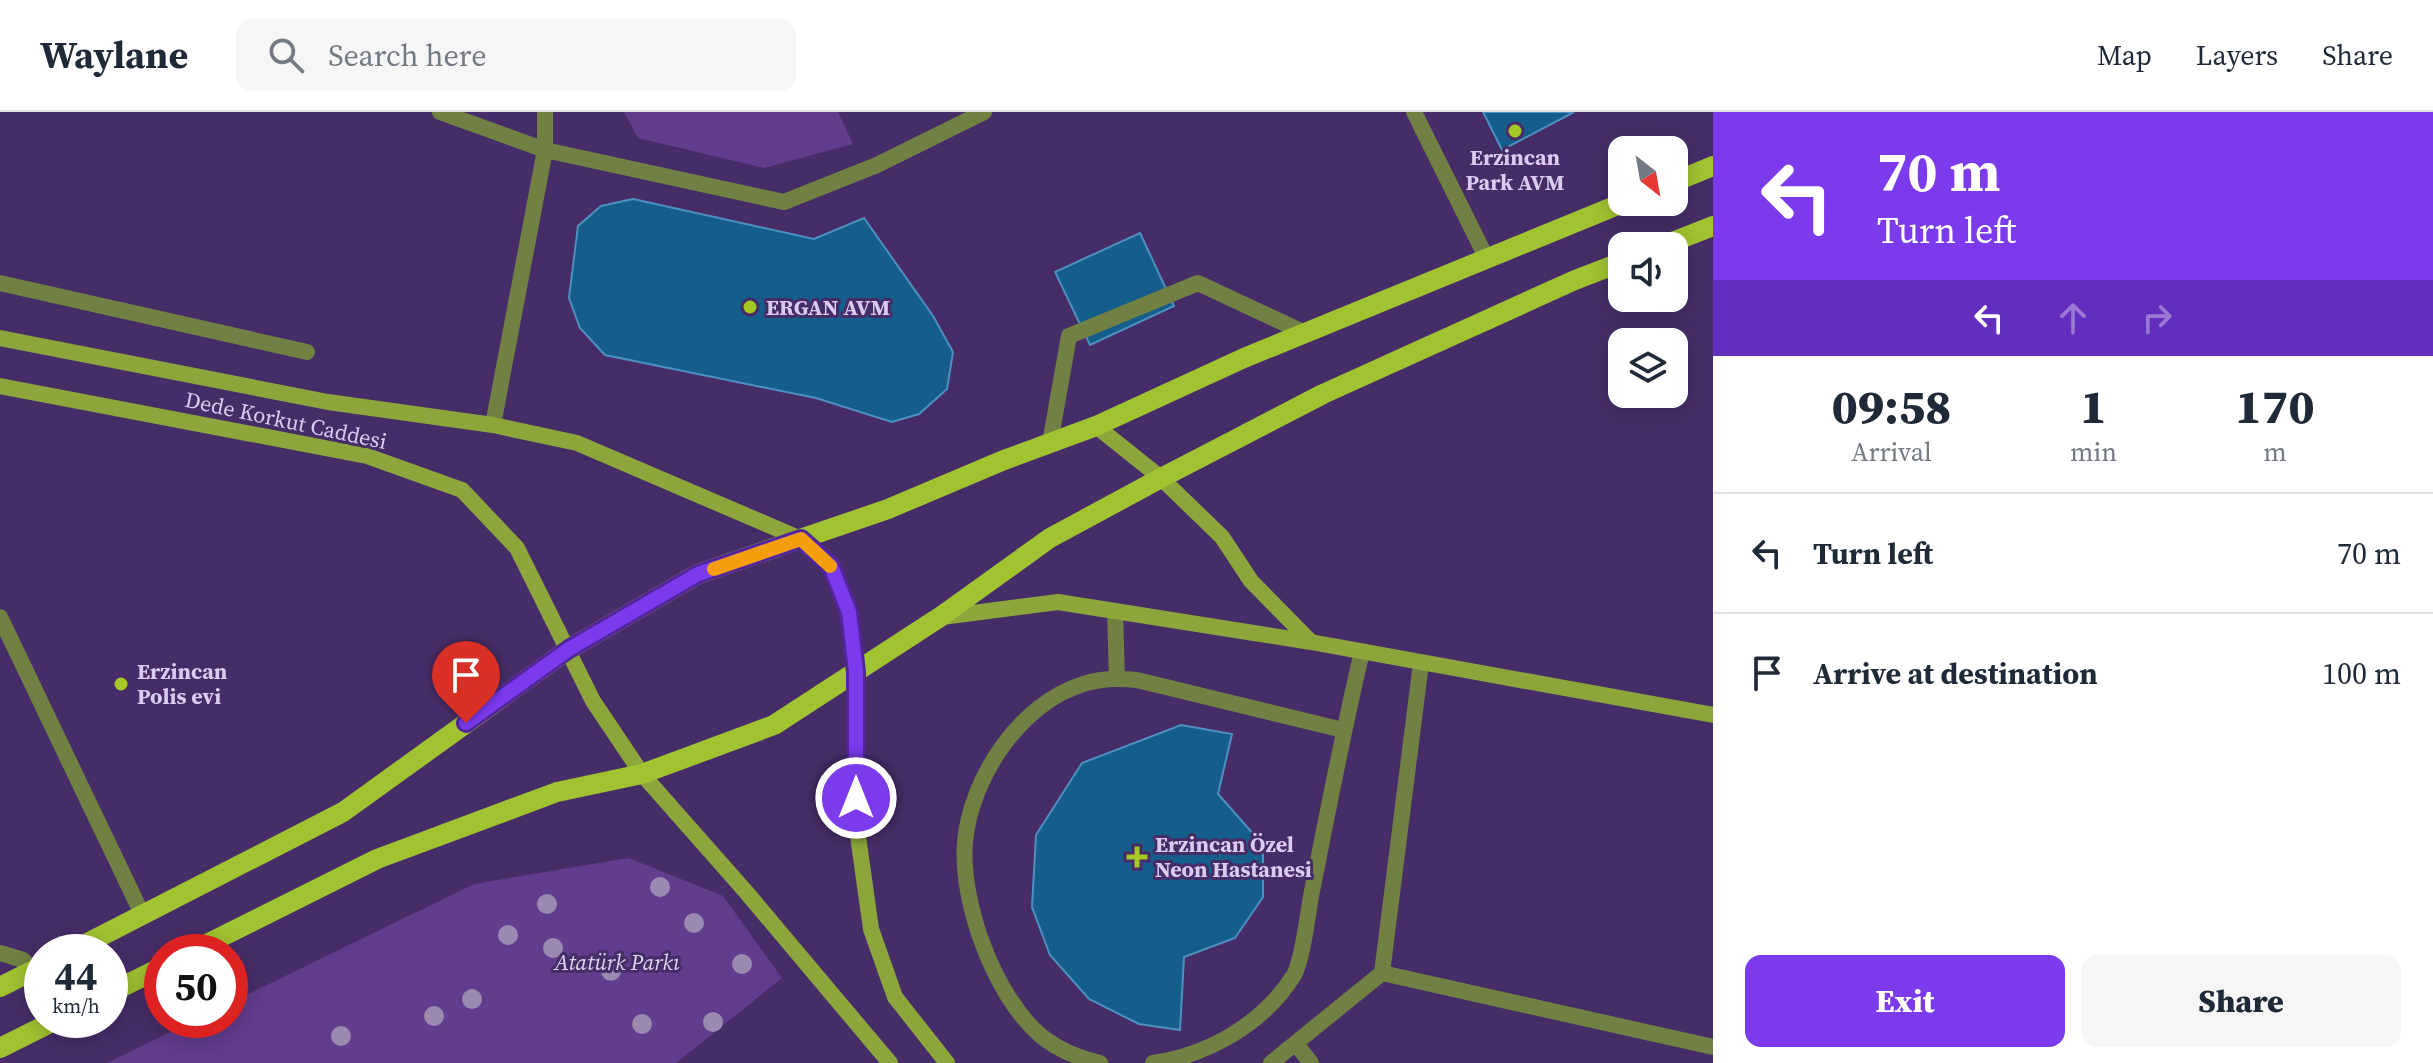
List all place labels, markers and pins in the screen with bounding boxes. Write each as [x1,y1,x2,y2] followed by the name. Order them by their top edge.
[1506,122,1524,140] marker: Erzincan Park AVM
[1465,142,1565,197] place label: Erzincan Park AVM
[766,292,890,322] place label: ERGAN AVM
[741,298,759,316] marker: ERGAN AVM
[432,641,500,723] pin
[137,656,228,711] place label: Erzincan Polis evi
[112,675,130,693] marker: Erzincan Polis evi
[1155,829,1312,884] place label: Erzincan Özel Neon Hastanesi
[1126,846,1148,868] marker: Erzincan Özel Neon Hastanesi

